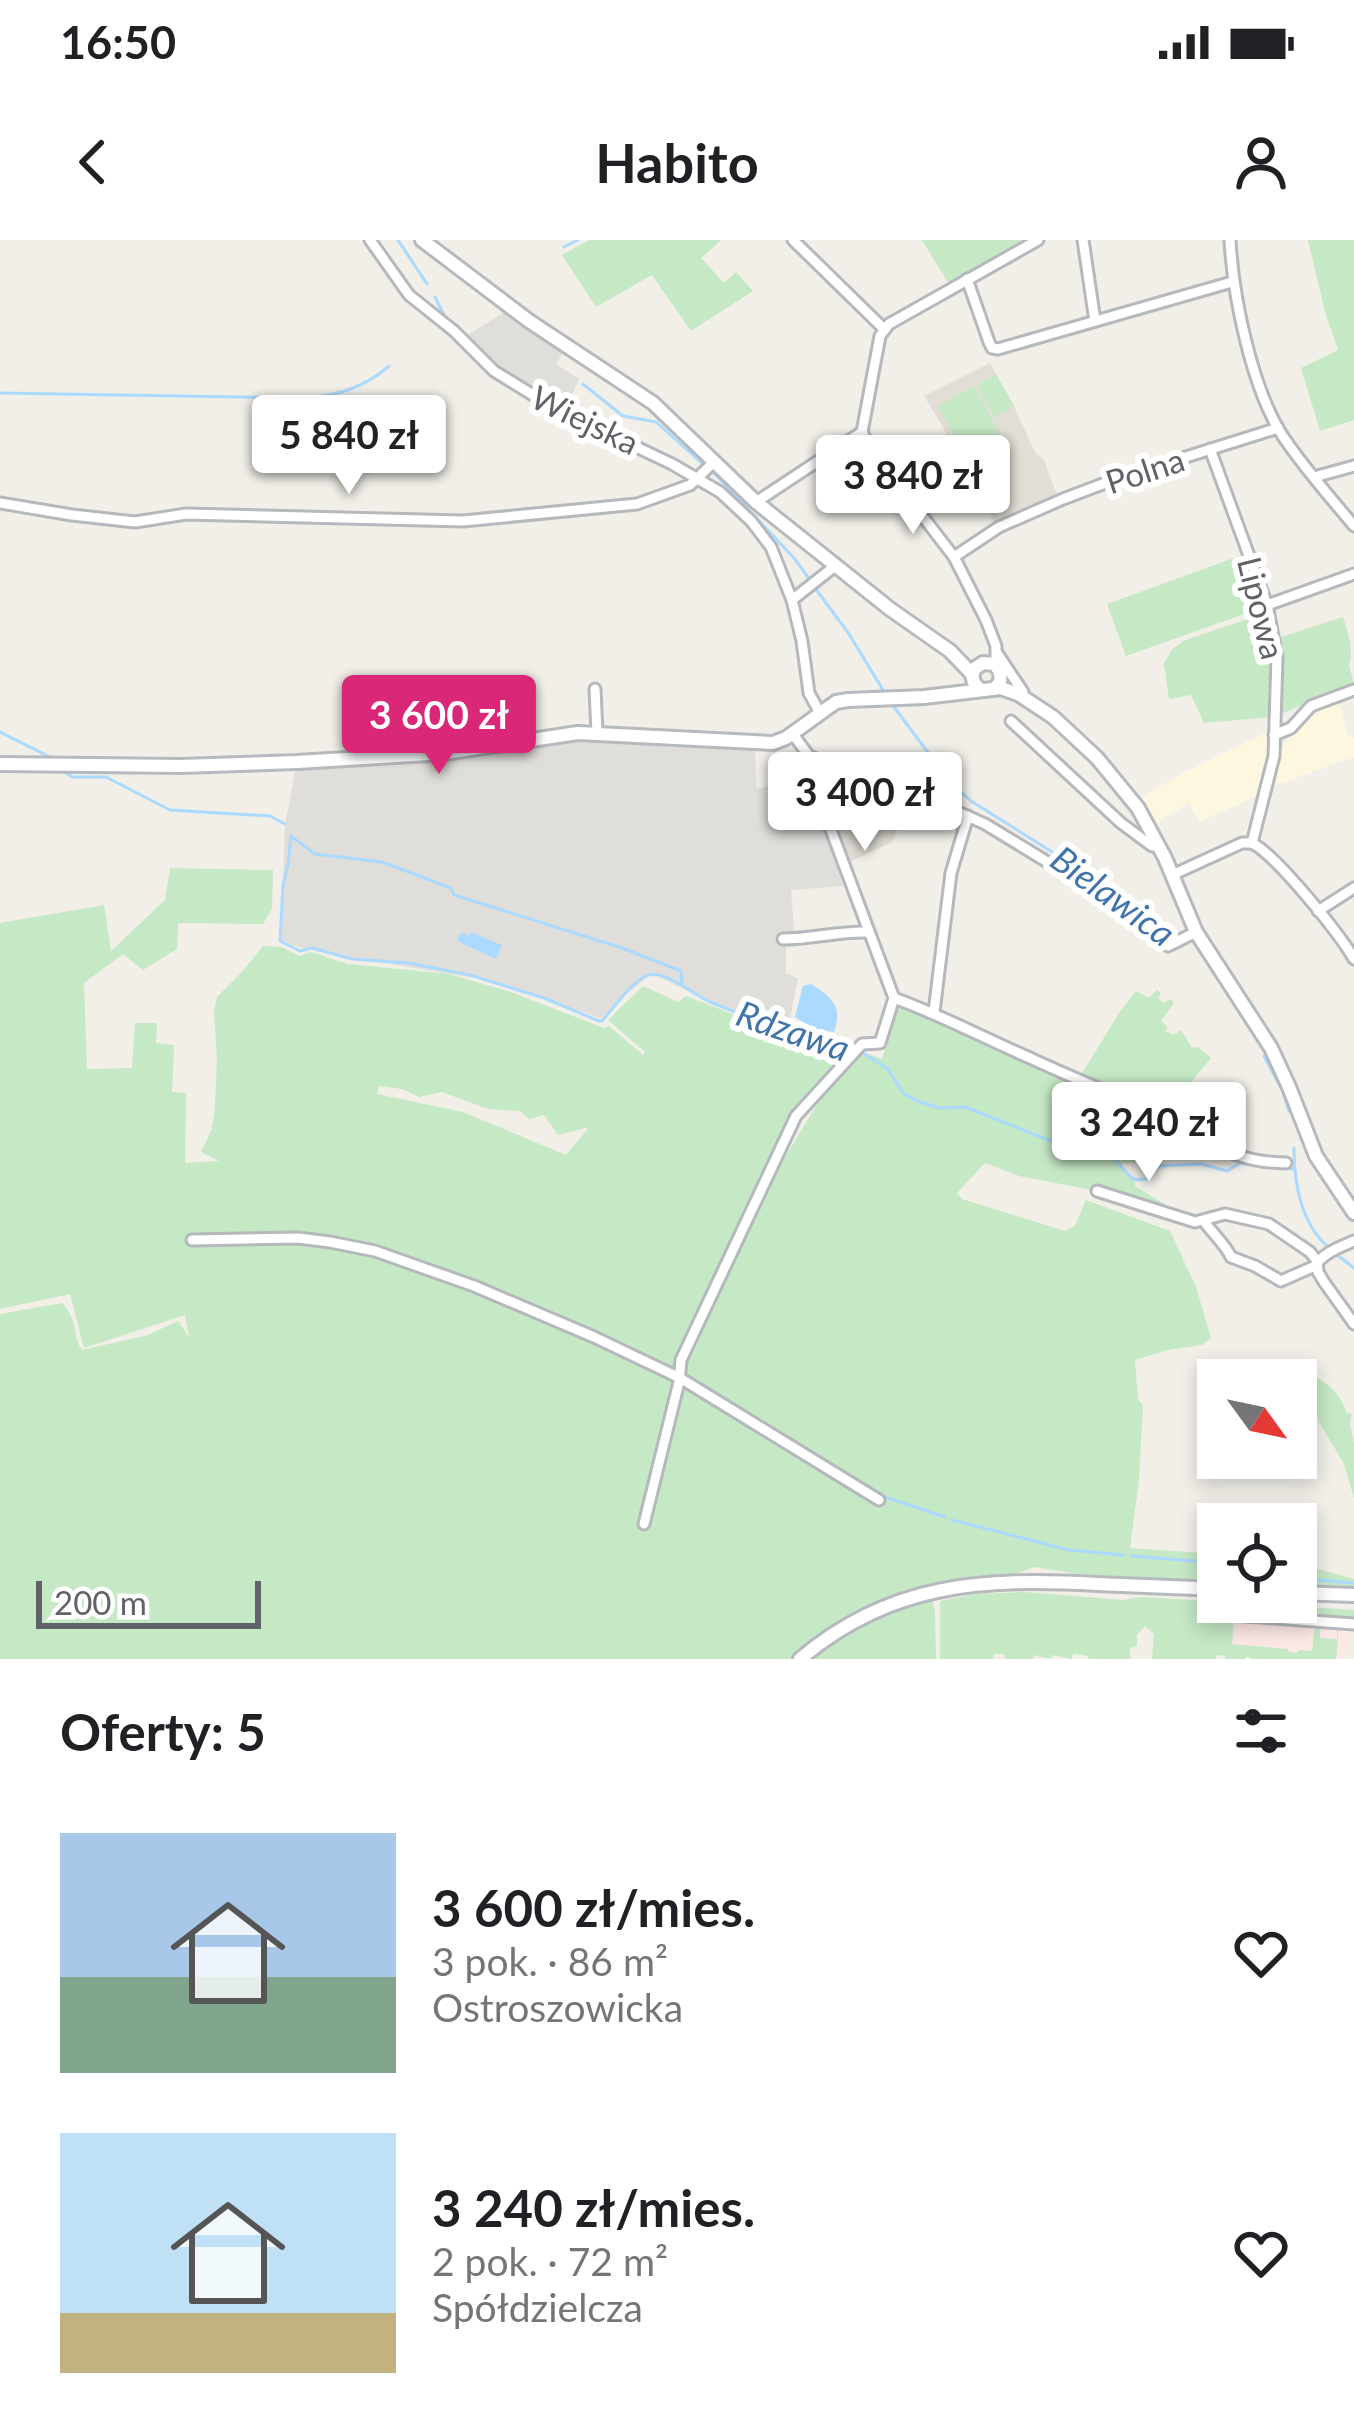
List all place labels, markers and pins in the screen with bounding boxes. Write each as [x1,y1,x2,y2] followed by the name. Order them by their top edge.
[225,395,473,497] pin: 5 840 zł
[789,435,1037,537] pin: 3 840 zł
[315,675,563,777] pin: 3 600 zł
[741,752,989,854] pin: 3 400 zł
[1025,1082,1273,1184] pin: 3 240 zł

